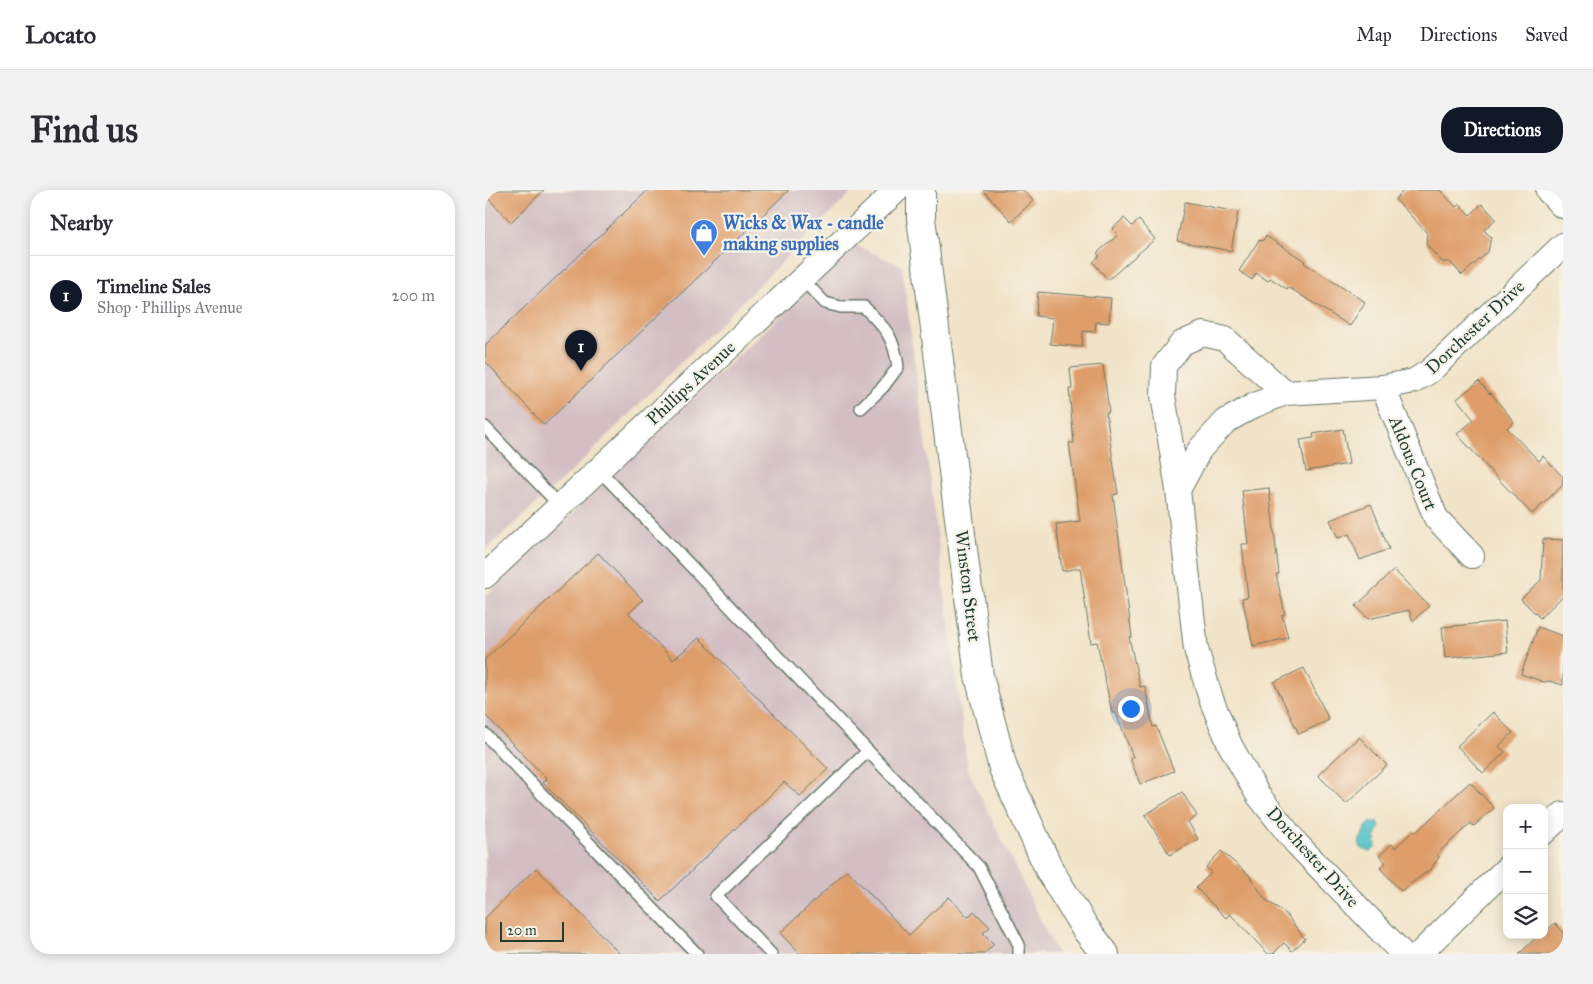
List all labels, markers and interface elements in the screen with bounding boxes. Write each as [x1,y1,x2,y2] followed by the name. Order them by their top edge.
[25,20,96,50] text: Locato
[1356,24,1392,46] text: Map
[1420,24,1497,46] text: Directions
[1525,24,1568,46] text: Saved
[1441,107,1563,153] button: Directions
[30,109,138,152] text: Find us
[50,210,113,236] text: Nearby
[722,212,884,256] place label: Wicks & Wax - candle making supplies
[689,218,719,257] shop icon: Wicks & Wax - candle making supplies
[97,275,211,298] text: Timeline Sales
[1421,275,1529,379] street label: Dorchester Drive
[63,286,69,305] text: 1
[392,286,435,305] text: 200 m
[97,298,242,317] text: Shop · Phillips Avenue
[565,330,597,371] pin: 1
[642,336,740,430] street label: Phillips Avenue
[1384,412,1442,514] street label: Aldous Court
[950,529,986,644] street label: Winston Street
[1118,696,1144,722] your location
[1262,802,1364,912] street label: Dorchester Drive
[1503,804,1548,939] map controls
[1503,804,1548,849] button: +
[1503,849,1548,894] button: −
[1503,894,1548,939] button: layers
[500,919,564,942] scale bar
[507,922,537,939] text: 20 m

